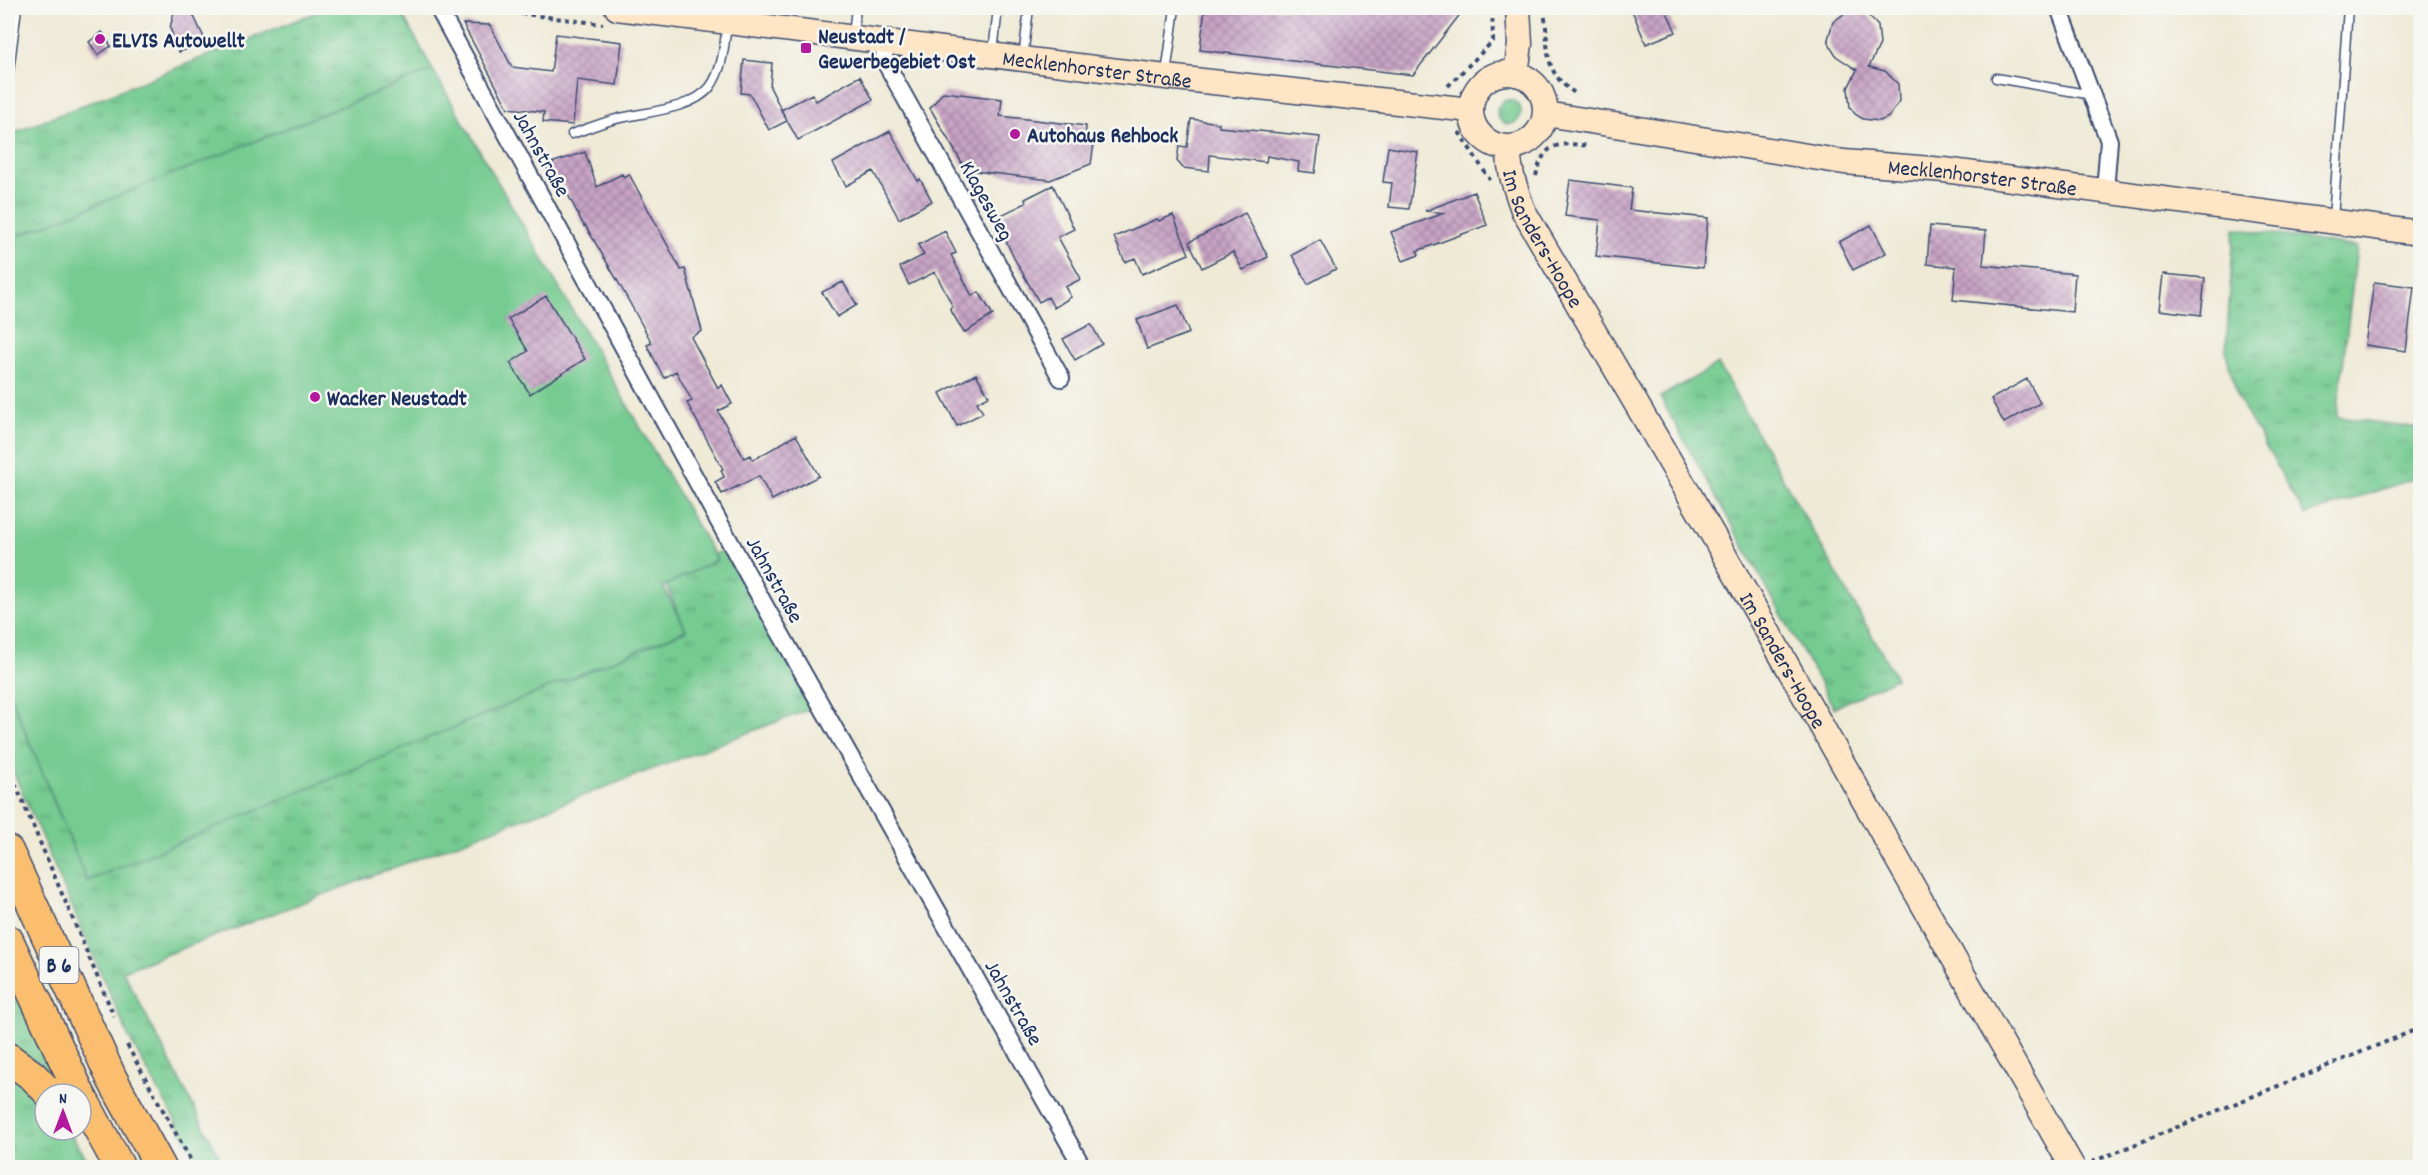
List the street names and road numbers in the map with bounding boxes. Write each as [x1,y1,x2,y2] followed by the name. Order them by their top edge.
[1000,45,1193,99] street label: Mecklenhorster Straße
[503,106,576,204] street label: Jahnstraße
[1886,154,2078,206] street label: Mecklenhorster Straße
[950,156,1020,248] street label: Klagesweg
[1492,167,1589,315] street label: Im Sanders-Hoope
[736,532,809,630] street label: Jahnstraße
[1730,587,1832,736] street label: Im Sanders-Hoope
[40,947,78,983] road number: B 6
[975,955,1049,1052] street label: Jahnstraße

